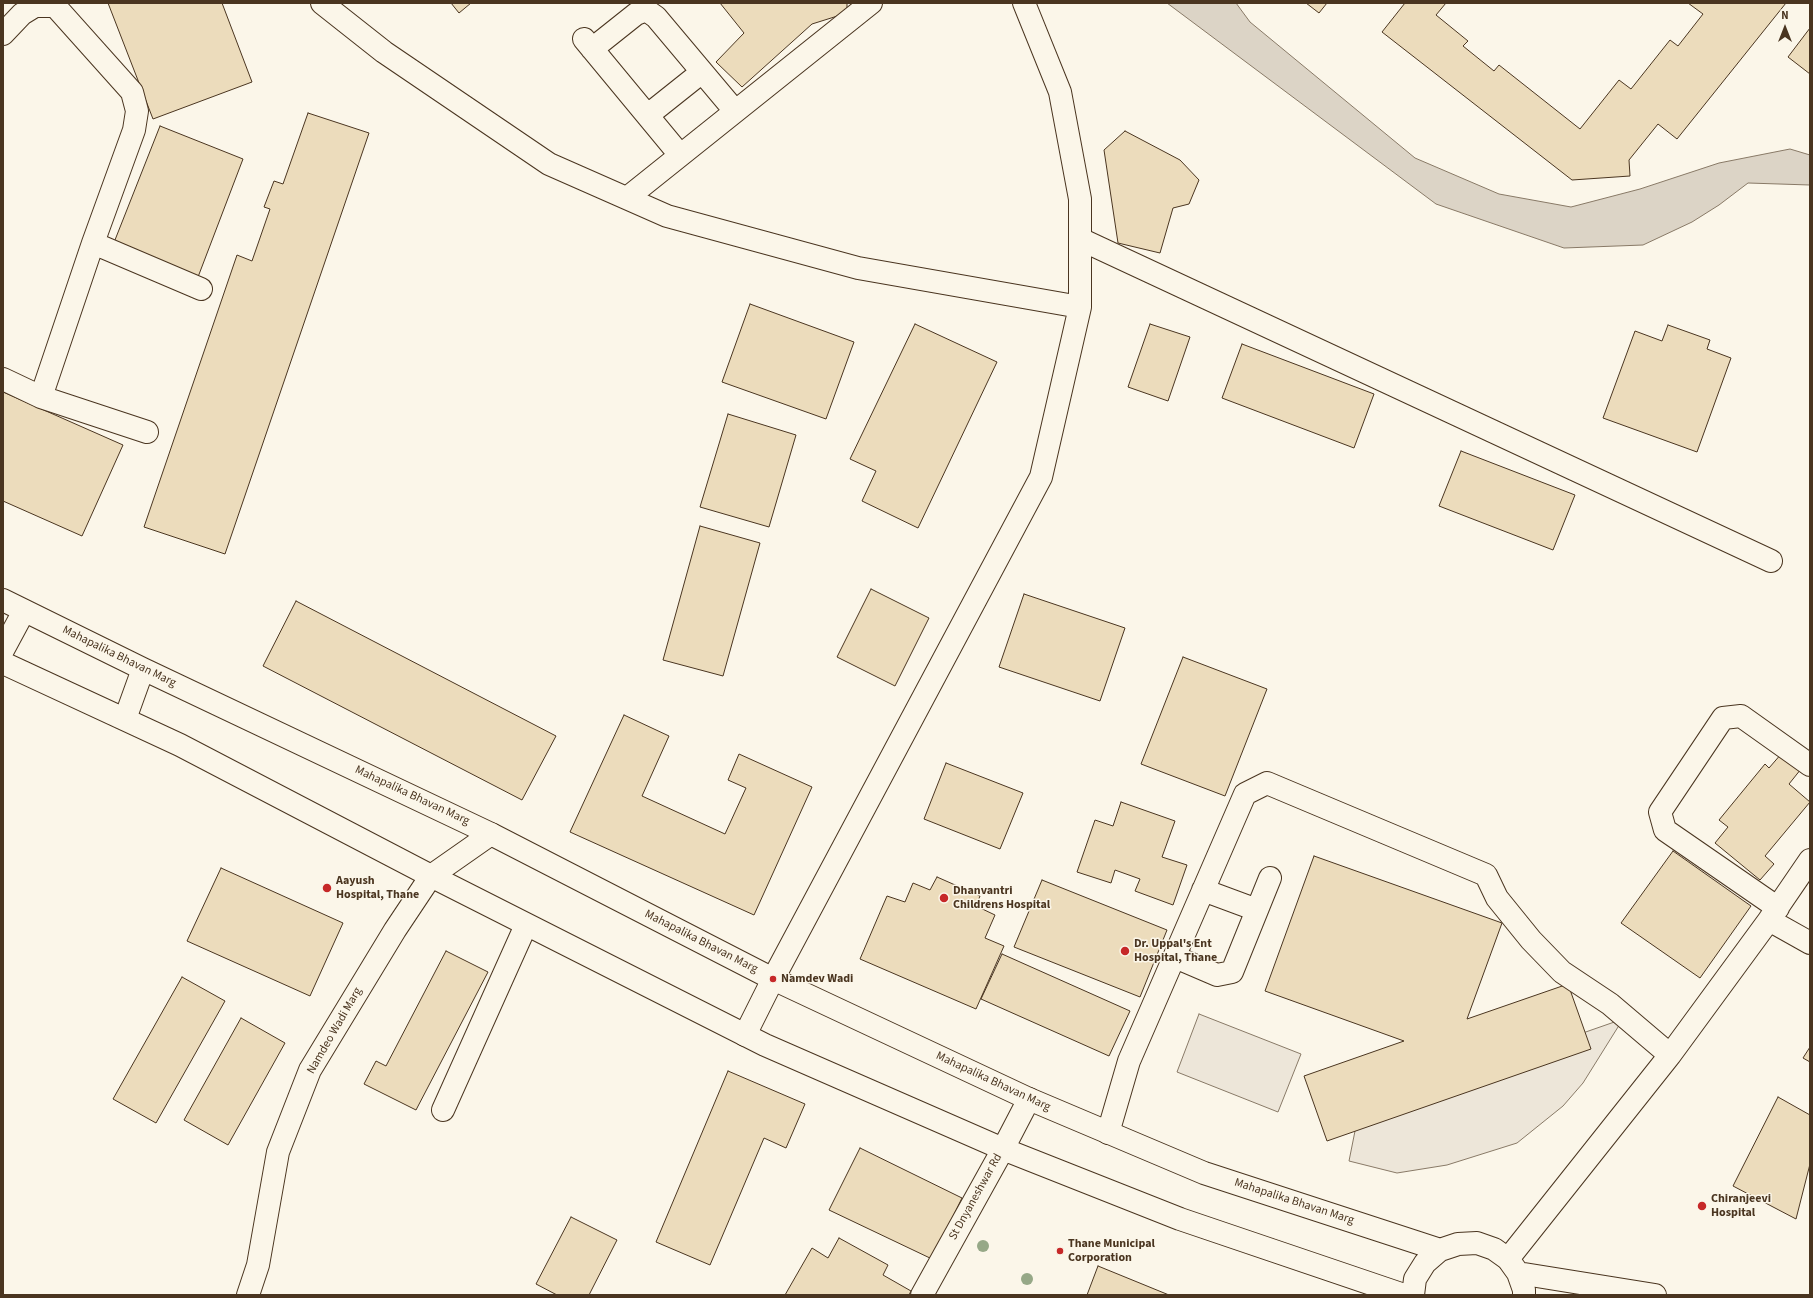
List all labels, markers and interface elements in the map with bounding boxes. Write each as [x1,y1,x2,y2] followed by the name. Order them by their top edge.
[1765,8,1805,48] north arrow
[1781,8,1789,23] text: N
[60,623,178,691] street label: Mahapalika Bhavan Marg
[352,763,472,829] street label: Mahapalika Bhavan Marg
[336,874,419,902] place label: Aayush Hospital, Thane
[321,882,333,894] marker: Aayush Hospital, Thane
[953,884,1050,912] place label: Dhanvantri Childrens Hospital
[938,892,950,904] marker: Dhanvantri Childrens Hospital
[642,907,760,977] street label: Mahapalika Bhavan Marg
[1134,937,1217,965] place label: Dr. Uppal's Ent Hospital, Thane
[1119,945,1131,957] marker: Dr. Uppal's Ent Hospital, Thane
[781,972,853,986] place label: Namdev Wadi
[768,974,778,984] marker: Namdev Wadi
[304,985,366,1077] street label: Namdeo Wadi Marg
[933,1049,1053,1115] street label: Mahapalika Bhavan Marg
[946,1151,1006,1243] street label: St Dnyaneshwar Rd
[1232,1176,1356,1228] street label: Mahapalika Bhavan Marg
[1711,1192,1771,1220] place label: Chiranjeevi Hospital
[1696,1200,1708,1212] marker: Chiranjeevi Hospital
[1068,1237,1155,1265] place label: Thane Municipal Corporation
[1055,1246,1065,1256] marker: Thane Municipal Corporation

